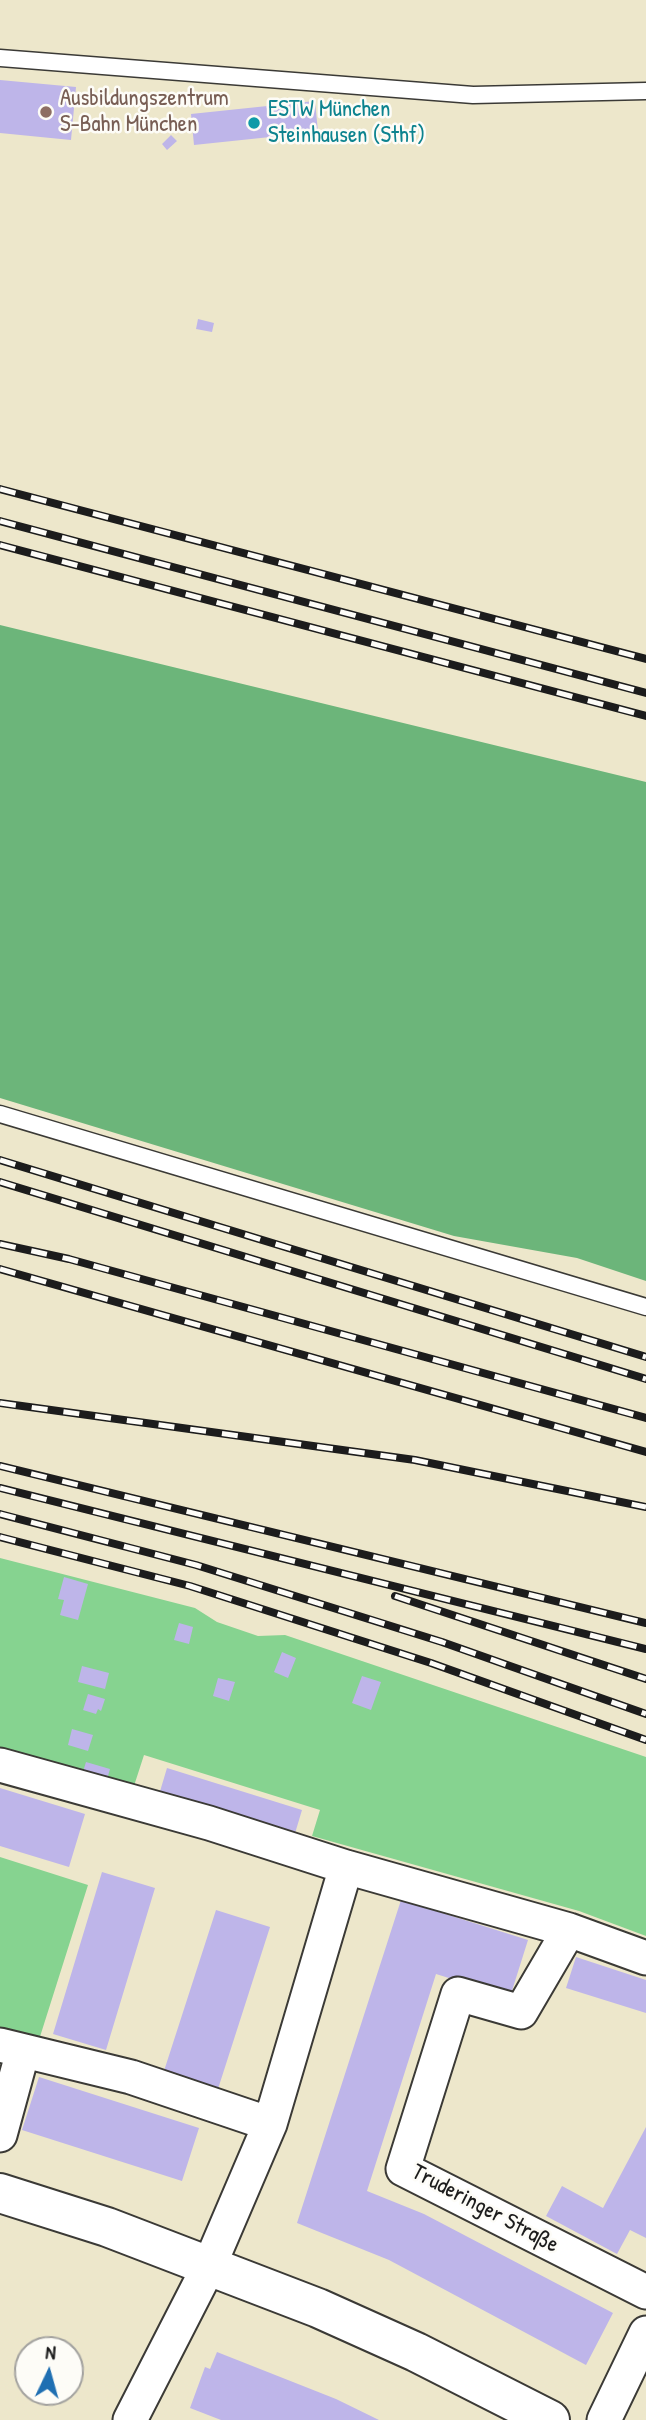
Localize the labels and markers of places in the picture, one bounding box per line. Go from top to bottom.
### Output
place label: Ausbildungszentrum S-Bahn München [60,85,229,139]
place label: ESTW München Steinhausen (Sthf) [268,96,425,150]
marker: Ausbildungszentrum S-Bahn München [38,104,54,120]
marker: ESTW München Steinhausen (Sthf) [246,115,262,131]

